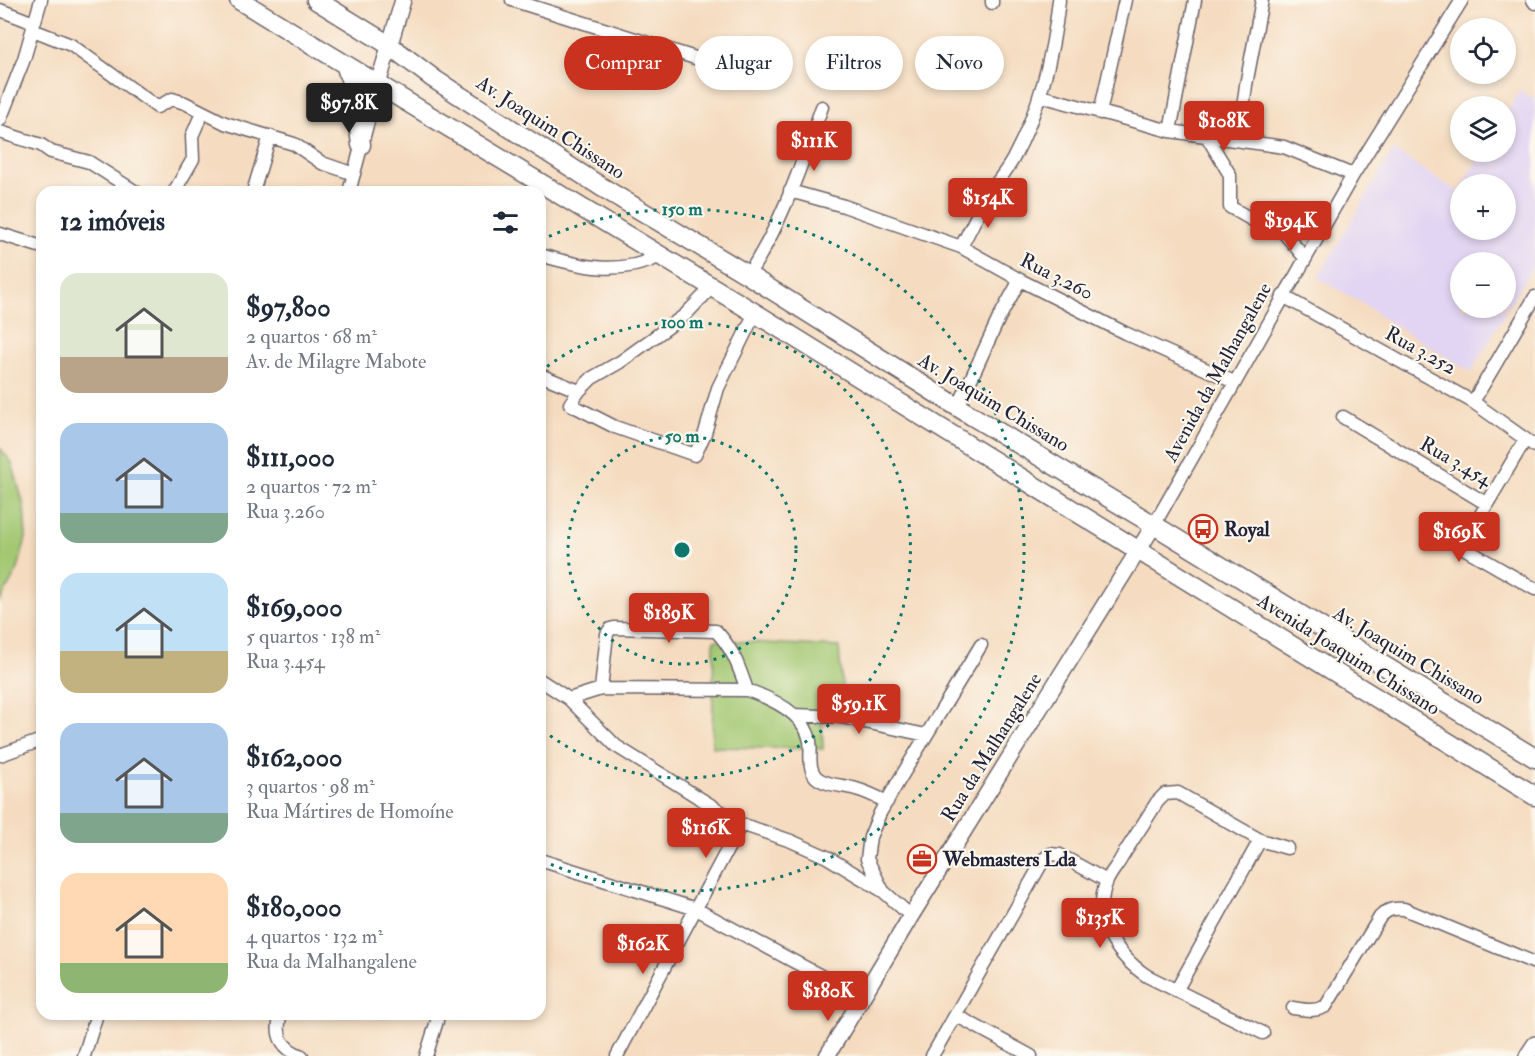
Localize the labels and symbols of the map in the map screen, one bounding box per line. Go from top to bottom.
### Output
street label: Av. Joaquim Chissano [471,70,630,185]
pin: $97.8K [300,83,398,134]
pin: $108K [1182,101,1266,152]
pin: $111K [772,121,856,172]
pin: $154K [946,178,1030,229]
text: 150 m [661,198,704,221]
pin: $194K [1249,201,1333,252]
street label: Rua 3.260 [1016,247,1098,306]
street label: Avenida da Malhangalene [1157,278,1277,467]
text: 100 m [661,311,704,334]
street label: Rua 3.252 [1381,321,1461,380]
street label: Av. Joaquim Chissano [913,347,1074,457]
text: 50 m [665,425,700,448]
street label: Rua 3.454 [1415,431,1497,493]
pin: $169K [1417,512,1501,563]
bus stop icon: Royal [1187,513,1219,545]
place label: Royal [1224,517,1271,543]
centre of rings [672,540,692,560]
street label: Avenida Joaquim Chissano [1252,588,1445,721]
pin: $189K [627,593,711,644]
street label: Av. Joaquim Chissano [1328,600,1489,710]
street label: Rua da Malhangalene [936,668,1047,826]
pin: $59.1K [810,684,908,735]
pin: $116K [664,808,748,859]
office icon: Webmasters Lda [906,843,938,875]
place label: Webmasters Lda [942,847,1077,872]
pin: $135K [1058,898,1142,949]
pin: $162K [601,924,685,975]
pin: $180K [786,971,870,1022]

